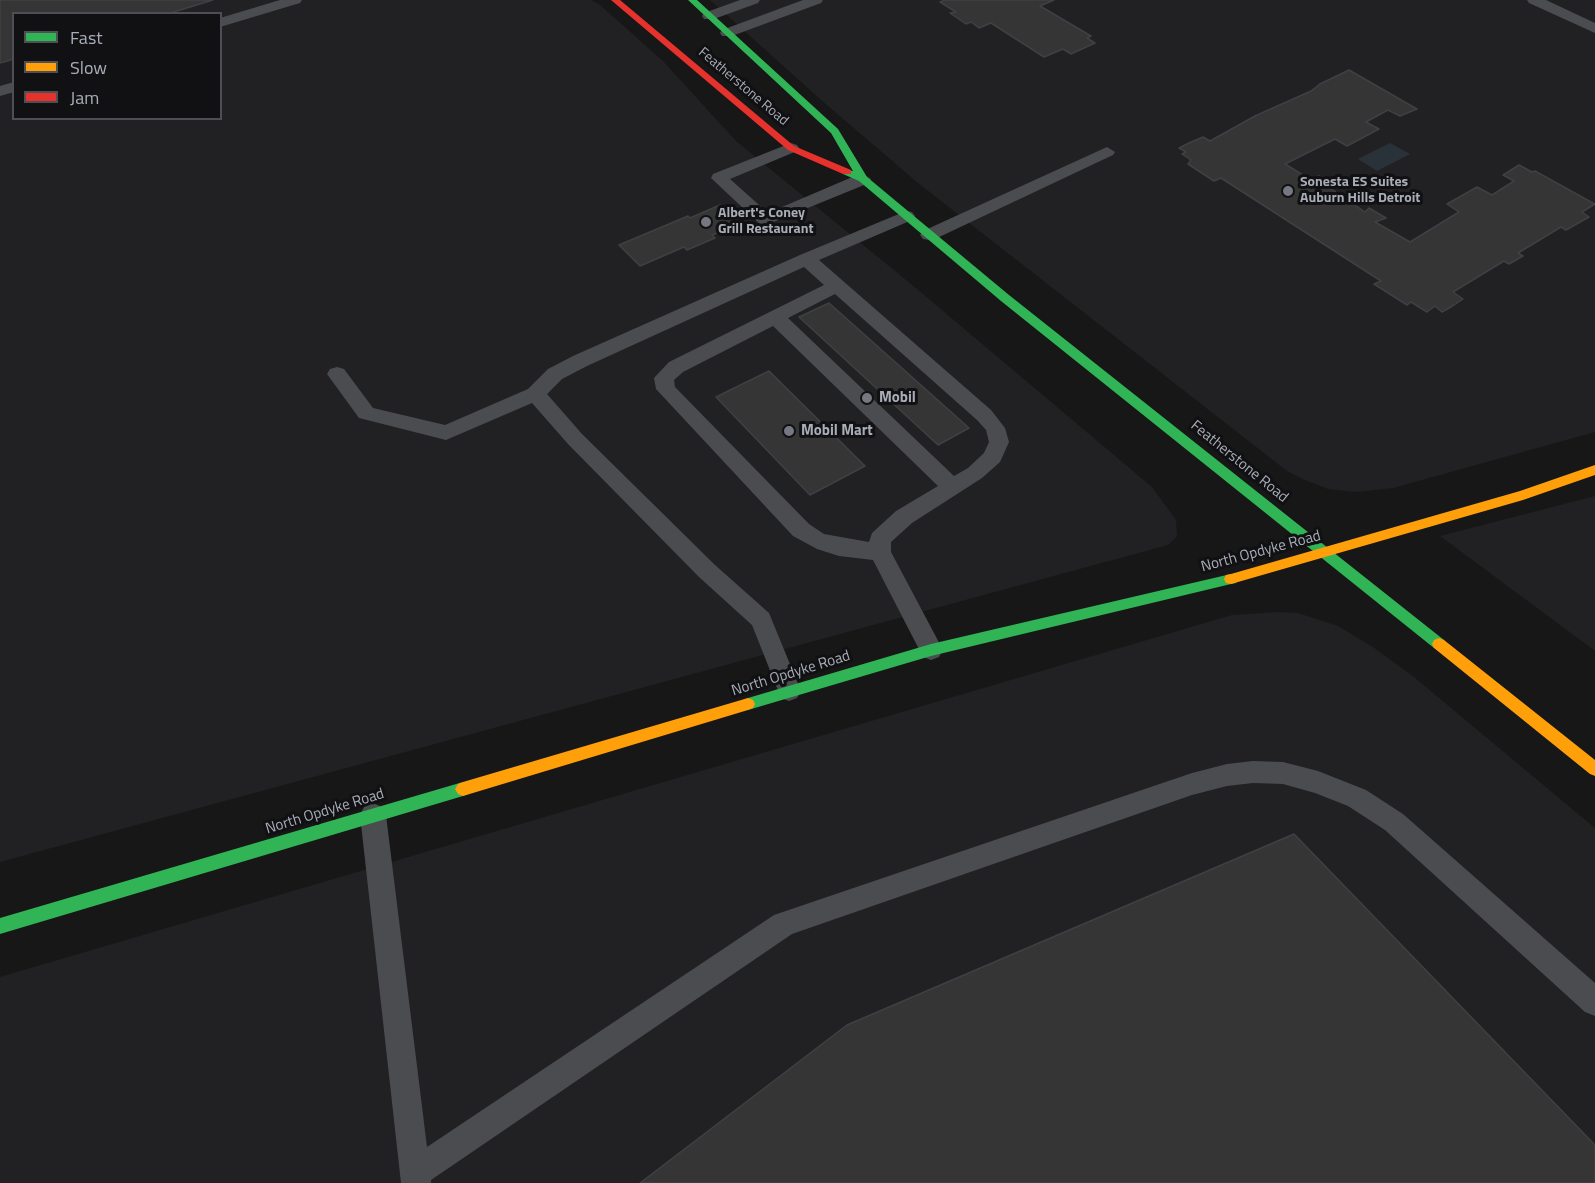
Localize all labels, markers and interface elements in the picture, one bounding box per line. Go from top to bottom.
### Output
legend [12,12,222,120]
text: Fast [70,24,103,51]
street label: Featherstone Road [695,44,791,130]
text: Slow [70,54,107,81]
text: Jam [70,84,99,111]
place label: Sonesta ES Suites Auburn Hills Detroit [1300,175,1420,208]
marker: Sonesta ES Suites Auburn Hills Detroit [1281,184,1295,198]
place label: Albert's Coney Grill Restaurant [718,206,814,238]
marker: Albert's Coney Grill Restaurant [699,215,713,229]
place label: Mobil [879,389,916,407]
marker: Mobil [860,391,874,405]
street label: Featherstone Road [1187,417,1291,507]
place label: Mobil Mart [801,422,873,440]
marker: Mobil Mart [782,424,796,438]
street label: North Opdyke Road [1199,527,1323,577]
street label: North Opdyke Road [729,647,853,701]
street label: North Opdyke Road [263,785,387,839]

